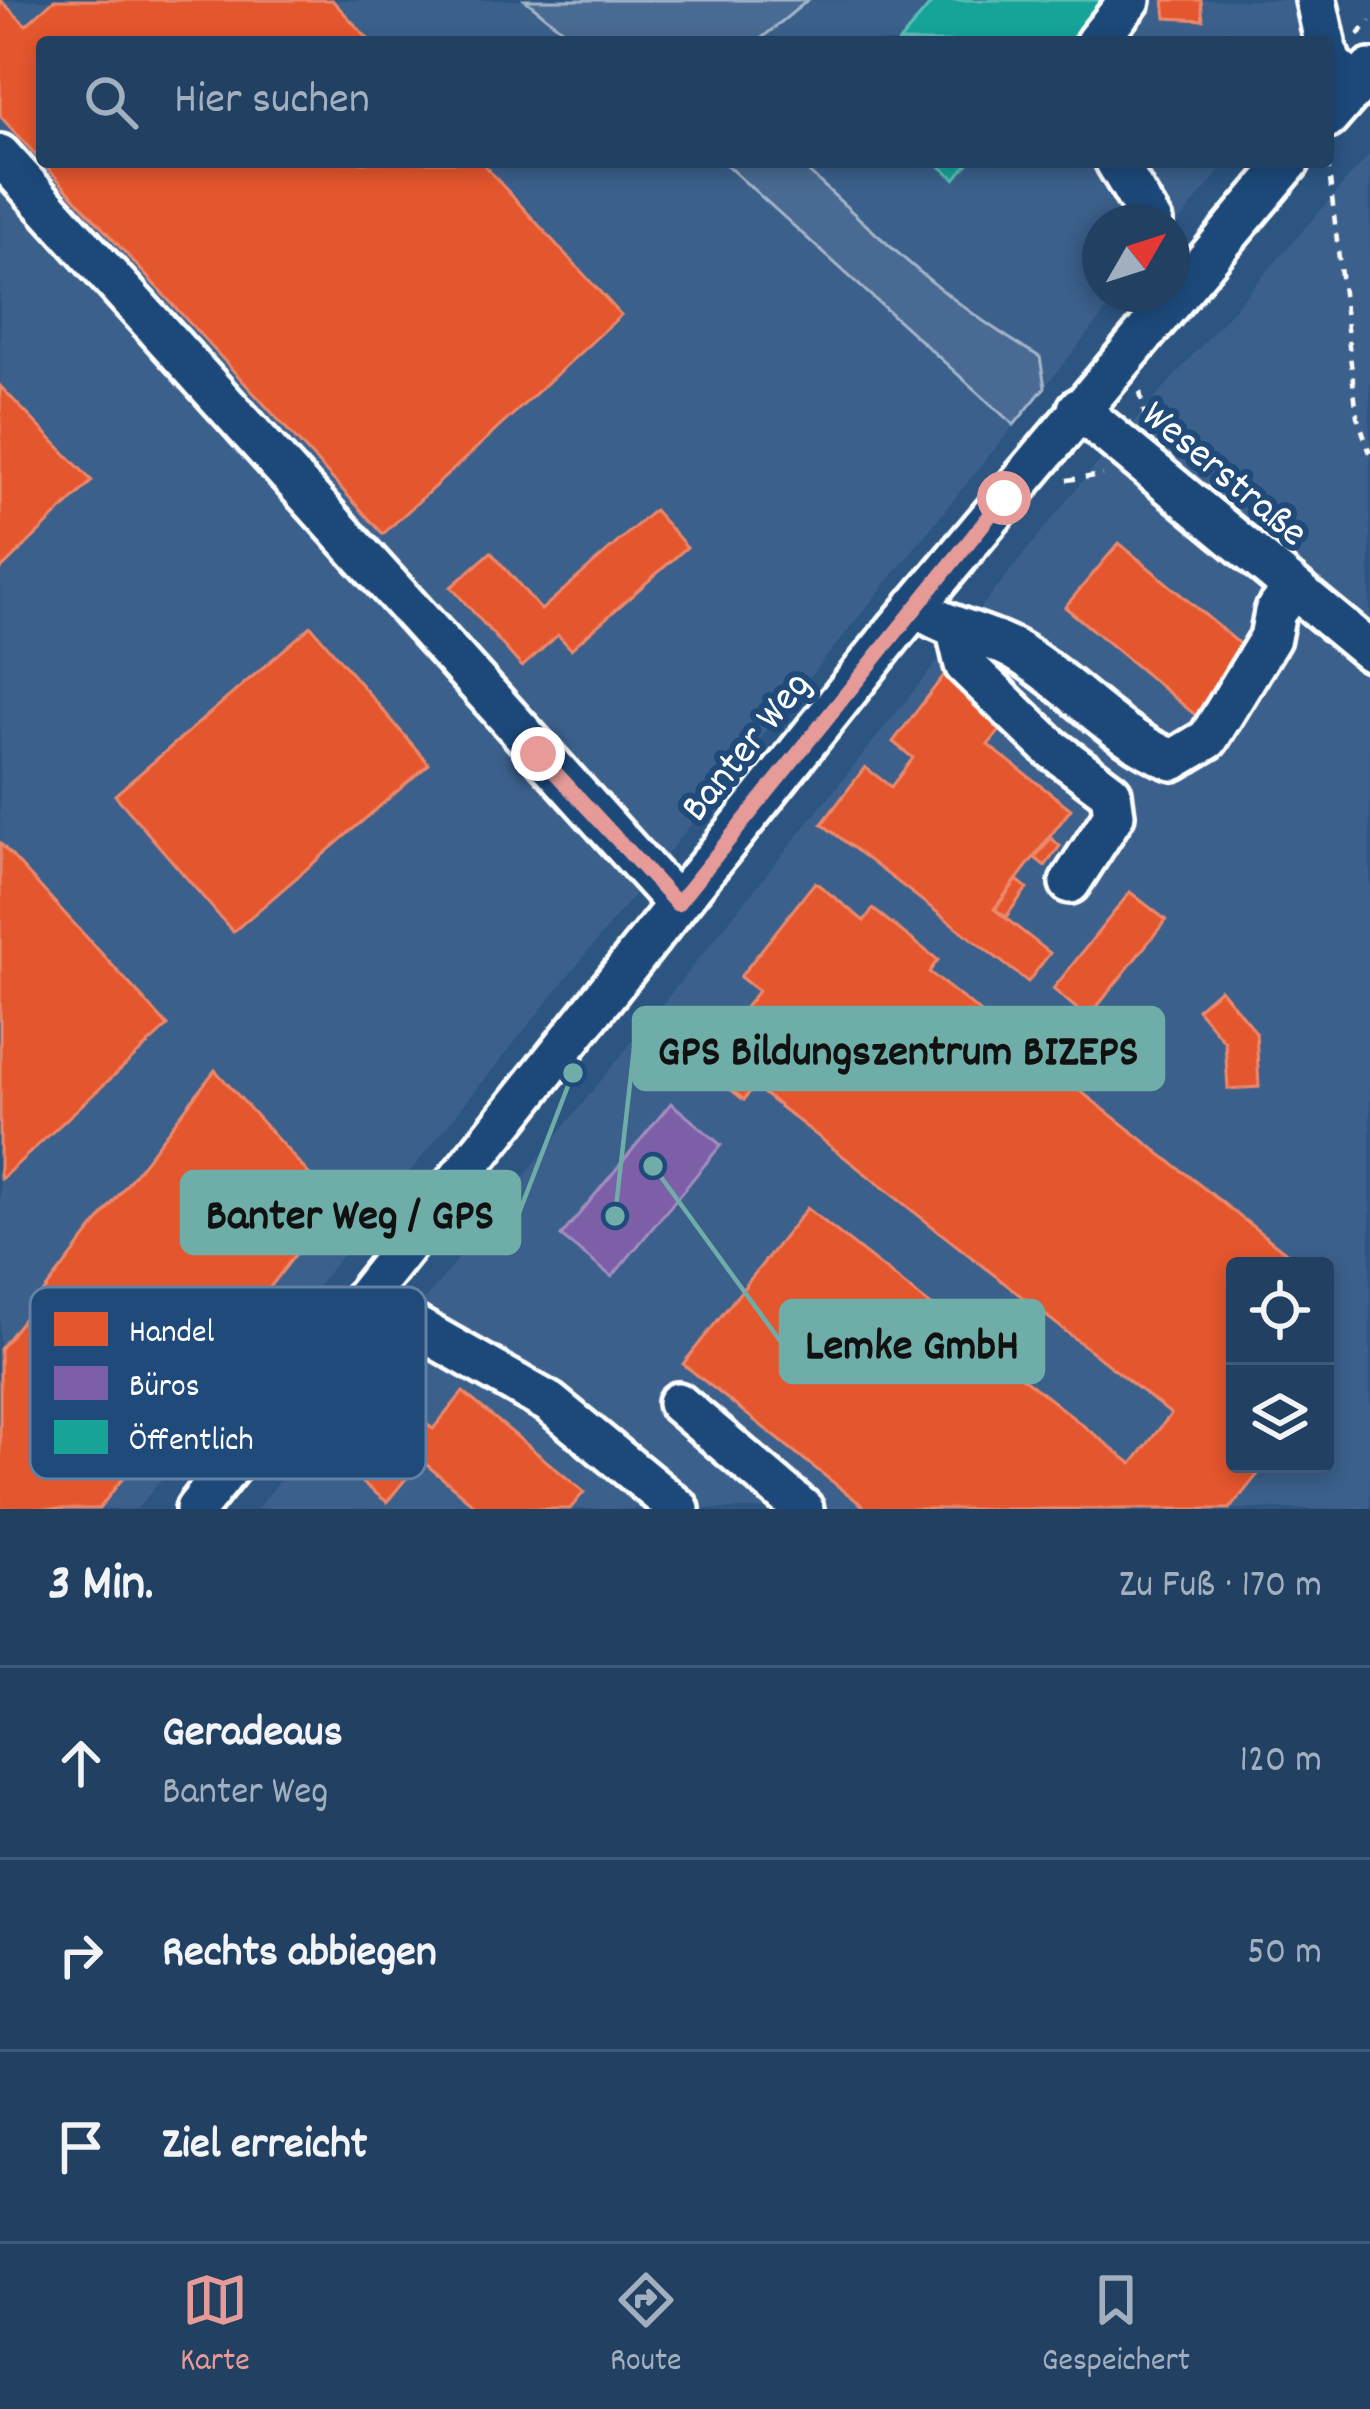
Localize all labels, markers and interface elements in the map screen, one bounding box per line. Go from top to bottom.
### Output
search box [36,36,1334,168]
icon: search [78,69,144,135]
text: Hier suchen [174,70,370,134]
north arrow [1082,204,1190,312]
street label: Weserstraße [1126,389,1319,564]
route start [977,471,1031,525]
street label: Banter Weg [669,660,828,837]
route end [511,727,565,781]
callout: GPS Bildungszentrum BIZEPS [634,1008,1163,1089]
text: GPS Bildungszentrum BIZEPS [658,1023,1138,1087]
callout: Banter Weg / GPS [182,1172,519,1253]
text: Banter Weg / GPS [206,1187,494,1251]
map controls [1226,1257,1334,1473]
button: locate [1226,1257,1334,1365]
legend [30,1287,426,1479]
callout: Lemke GmbH [781,1301,1043,1382]
text: Handel [129,1311,215,1358]
text: Lemke GmbH [805,1317,1019,1381]
text: Büros [129,1365,200,1412]
button: layers [1226,1365,1334,1473]
text: Öffentlich [129,1419,254,1466]
text: 3 Min. [48,1551,154,1623]
text: Zu Fuß · 170 m [1119,1560,1322,1615]
text: Geradeaus [162,1703,343,1767]
icon: ahead [48,1730,114,1796]
text: 120 m [1239,1735,1322,1790]
text: Banter Weg [162,1767,328,1822]
icon: right [48,1922,114,1988]
text: Rechts abbiegen [162,1923,437,1987]
text: 50 m [1247,1927,1322,1982]
icon: arrive [48,2114,114,2180]
text: Ziel erreicht [162,2115,367,2179]
tab: Karte [180,2267,250,2386]
tab: Route [610,2267,682,2386]
tab: Gespeichert [1042,2267,1190,2386]

